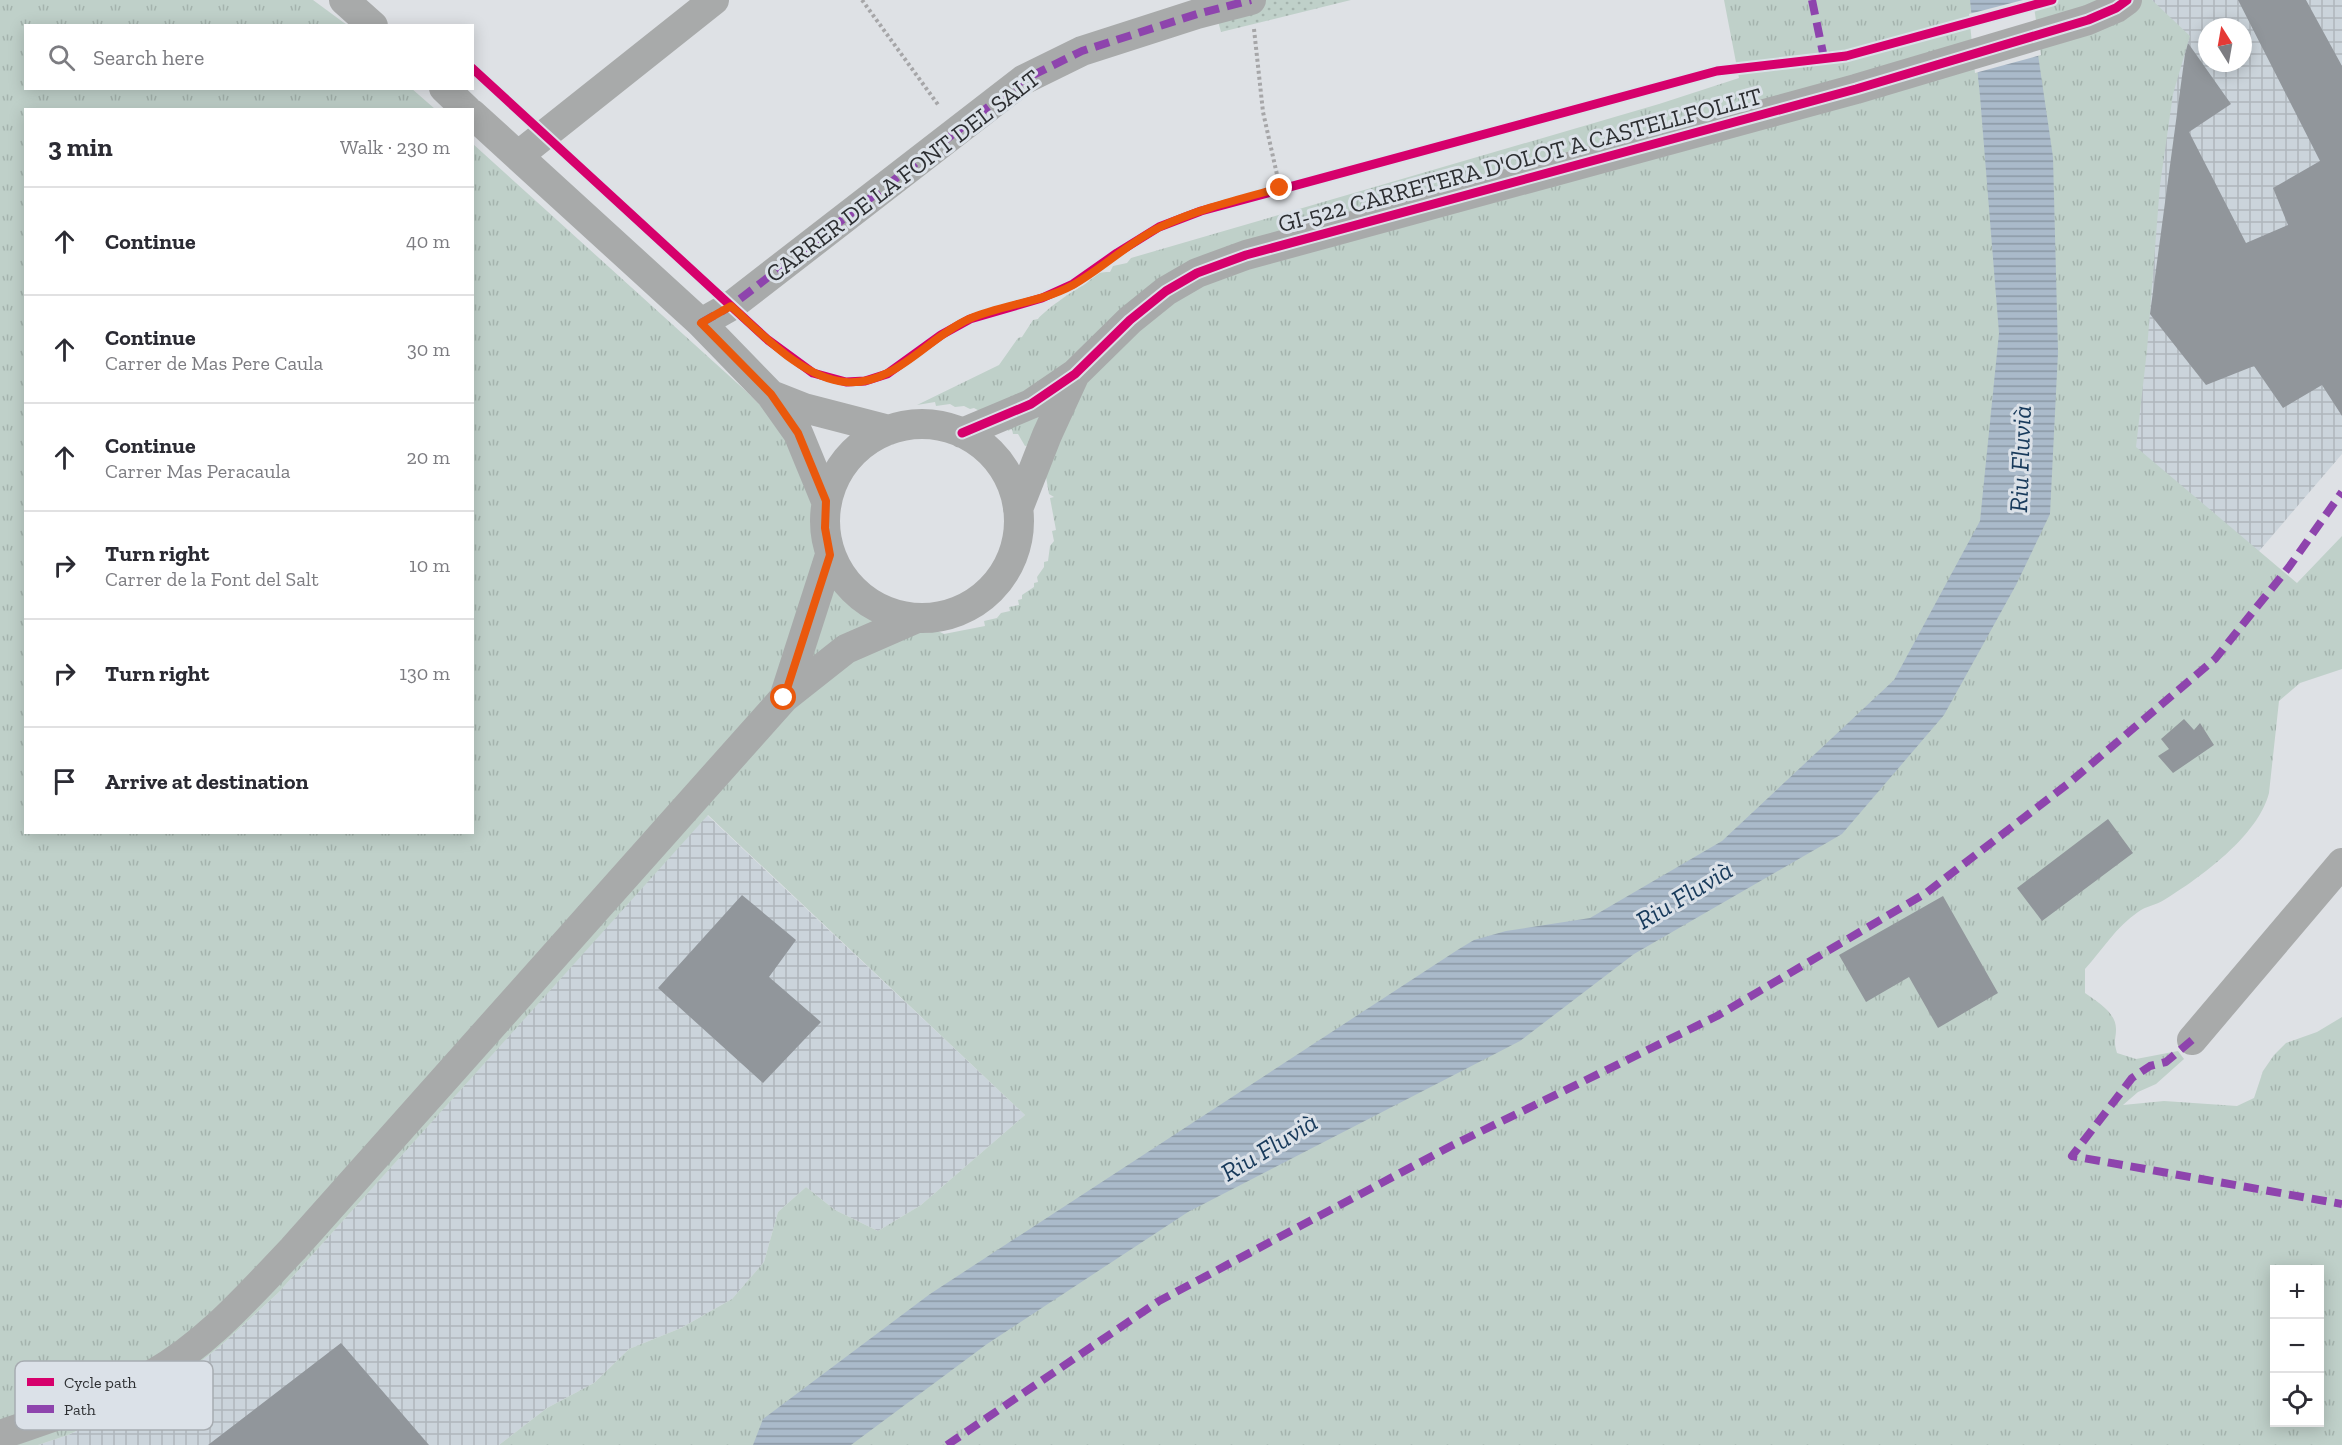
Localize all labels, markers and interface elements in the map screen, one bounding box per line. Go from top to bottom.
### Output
north arrow [2198,18,2252,72]
search box [24,24,474,90]
icon: search [45,41,78,74]
text: Search here [93,44,204,71]
street label: CARRER DE LA FONT DEL SALT [760,63,1046,288]
street label: GI-522 CARRETERA D'OLOT A CASTELLFOLLIT [1275,81,1765,238]
text: 3 min [48,131,113,163]
text: Walk · 230 m [340,135,450,159]
route end [1266,174,1292,200]
icon: ahead [48,225,81,258]
text: Continue [105,228,196,255]
text: 40 m [406,229,450,253]
text: Continue [105,324,196,351]
icon: ahead [48,333,81,366]
text: 30 m [407,337,450,361]
text: Carrer de Mas Pere Caula [105,351,323,375]
water label: Riu Fluvià [2002,405,2038,513]
text: Continue [105,432,196,459]
icon: ahead [48,441,81,474]
text: 20 m [406,445,450,469]
text: Carrer Mas Peracaula [105,459,290,483]
text: Turn right [105,540,209,567]
icon: right [48,549,81,582]
text: 10 m [409,553,450,577]
text: Carrer de la Font del Salt [105,567,319,591]
icon: right [48,657,81,690]
text: Turn right [105,660,209,687]
text: 130 m [399,661,450,685]
route start [770,684,796,710]
icon: arrive [48,765,81,798]
text: Arrive at destination [105,768,308,795]
water label: Riu Fluvià [1630,854,1738,936]
water label: Riu Fluvià [1215,1106,1323,1188]
map controls [2270,1265,2324,1427]
button: + [2270,1265,2324,1319]
button: − [2270,1319,2324,1373]
legend [15,1361,213,1430]
text: Cycle path [64,1373,137,1392]
button: locate [2270,1373,2324,1427]
text: Path [64,1400,96,1419]

